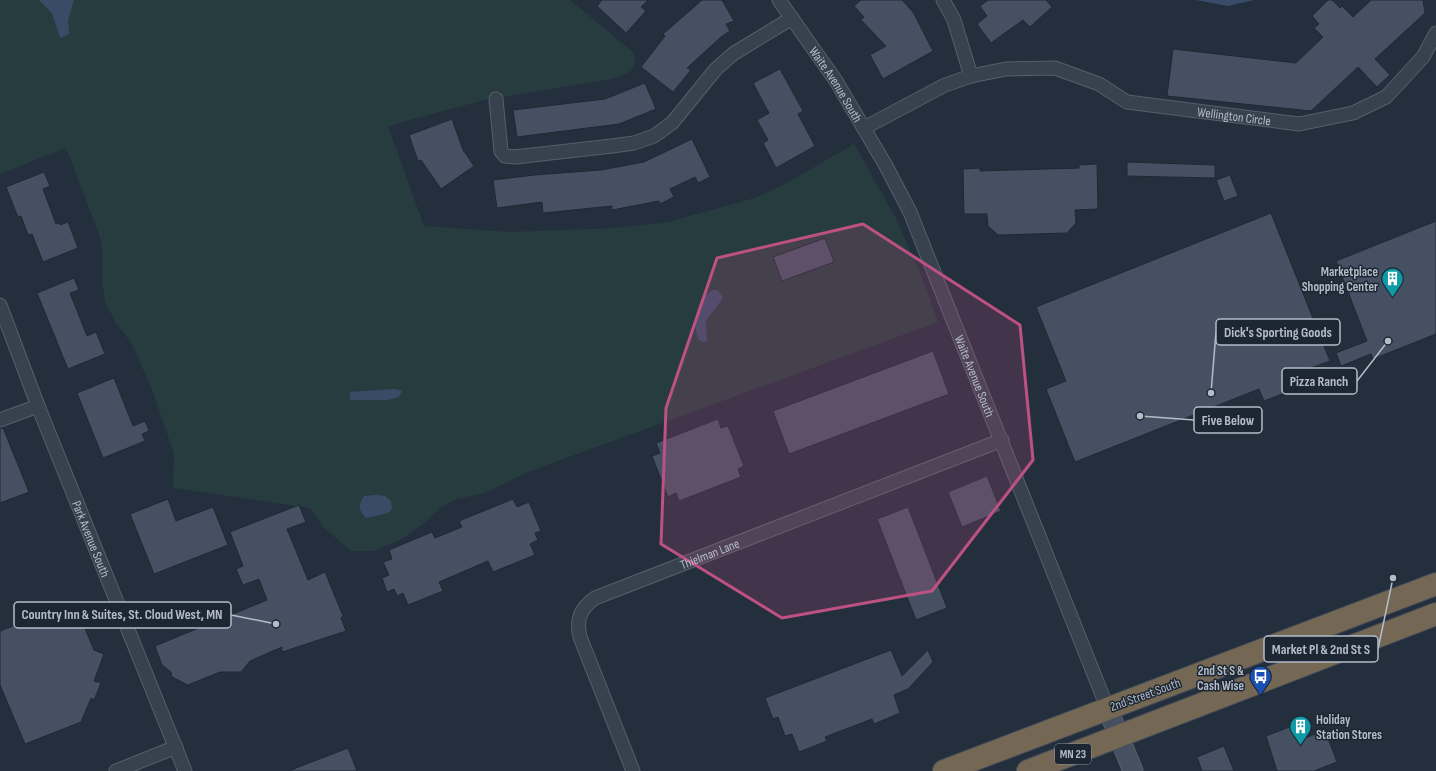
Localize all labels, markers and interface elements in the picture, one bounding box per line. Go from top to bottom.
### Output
street label: Waite Avenue South [805,44,865,125]
street label: Wellington Circle [1196,104,1272,129]
place label: Marketplace Shopping Center [1302,264,1378,295]
building icon: Marketplace Shopping Center [1380,265,1406,298]
callout: Dick's Sporting Goods [1216,319,1340,345]
text: Dick's Sporting Goods [1224,324,1332,341]
street label: Waite Avenue South [951,333,998,420]
callout: Pizza Ranch [1282,368,1357,394]
text: Pizza Ranch [1290,373,1348,390]
callout: Five Below [1194,407,1262,433]
text: Five Below [1202,412,1255,429]
street label: Park Avenue South [68,499,113,580]
street label: Thielman Lane [678,536,742,573]
callout: Country Inn & Suites, St. Cloud West, MN [14,602,231,628]
text: Country Inn & Suites, St. Cloud West, MN [21,606,223,623]
callout: Market Pl & 2nd St S [1264,636,1378,662]
text: Market Pl & 2nd St S [1272,641,1370,658]
place label: 2nd St S & Cash Wise [1197,663,1244,694]
bus stop icon: 2nd St S & Cash Wise [1247,664,1273,697]
street label: 2nd Street South [1108,675,1183,715]
place label: Holiday Station Stores [1316,712,1382,743]
building icon: Holiday Station Stores [1288,713,1314,746]
road number: MN 23 [1055,744,1091,764]

